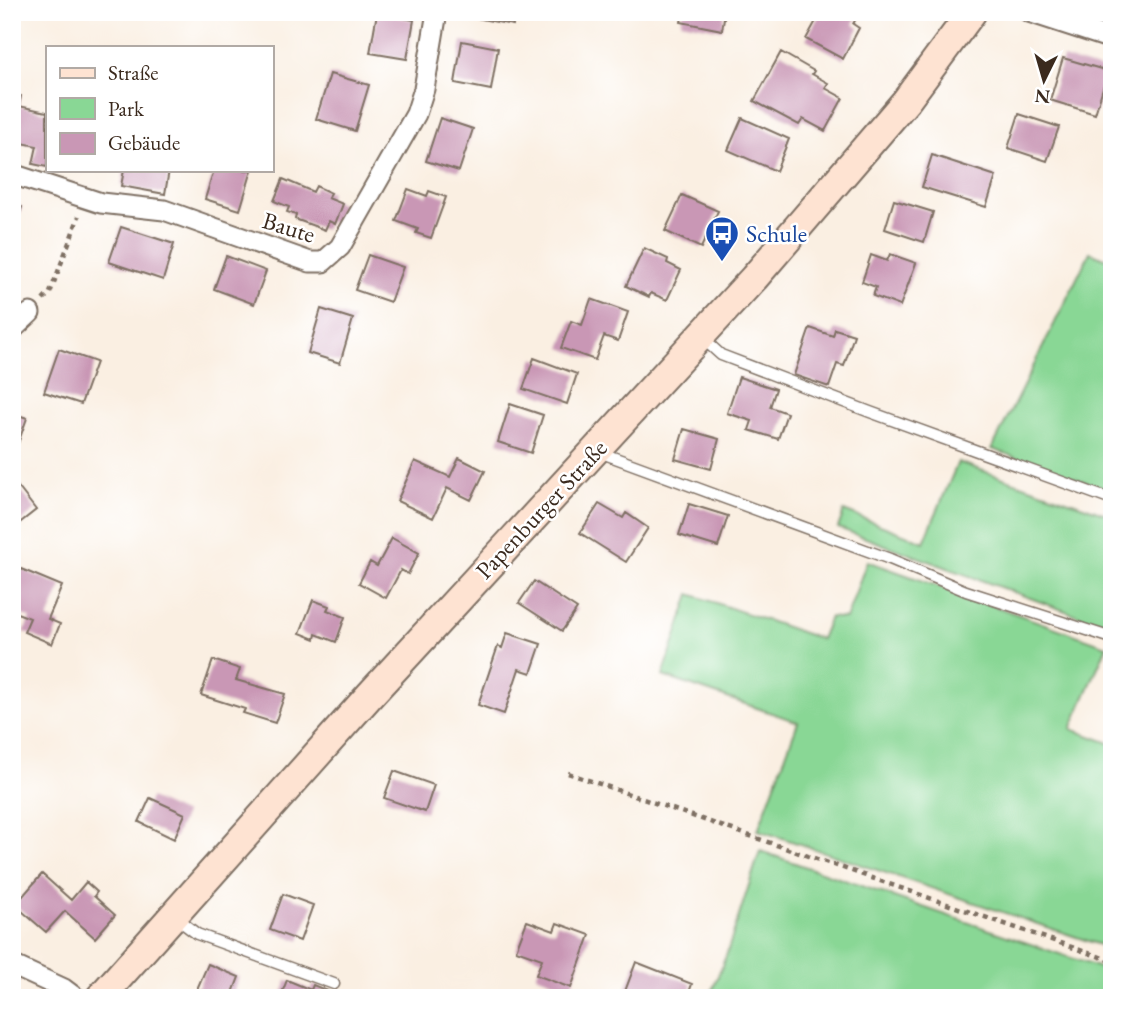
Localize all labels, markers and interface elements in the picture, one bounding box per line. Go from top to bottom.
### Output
legend [46,46,273,172]
north arrow [1009,46,1078,116]
text: Straße [108,59,159,86]
text: N [1033,83,1051,110]
text: Park [108,95,145,122]
text: Gebäude [108,129,180,156]
street label: Baute [259,204,319,250]
bus stop icon: Schule [703,214,741,263]
place label: Schule [746,218,807,249]
street label: Papenburger Straße [468,433,614,585]

